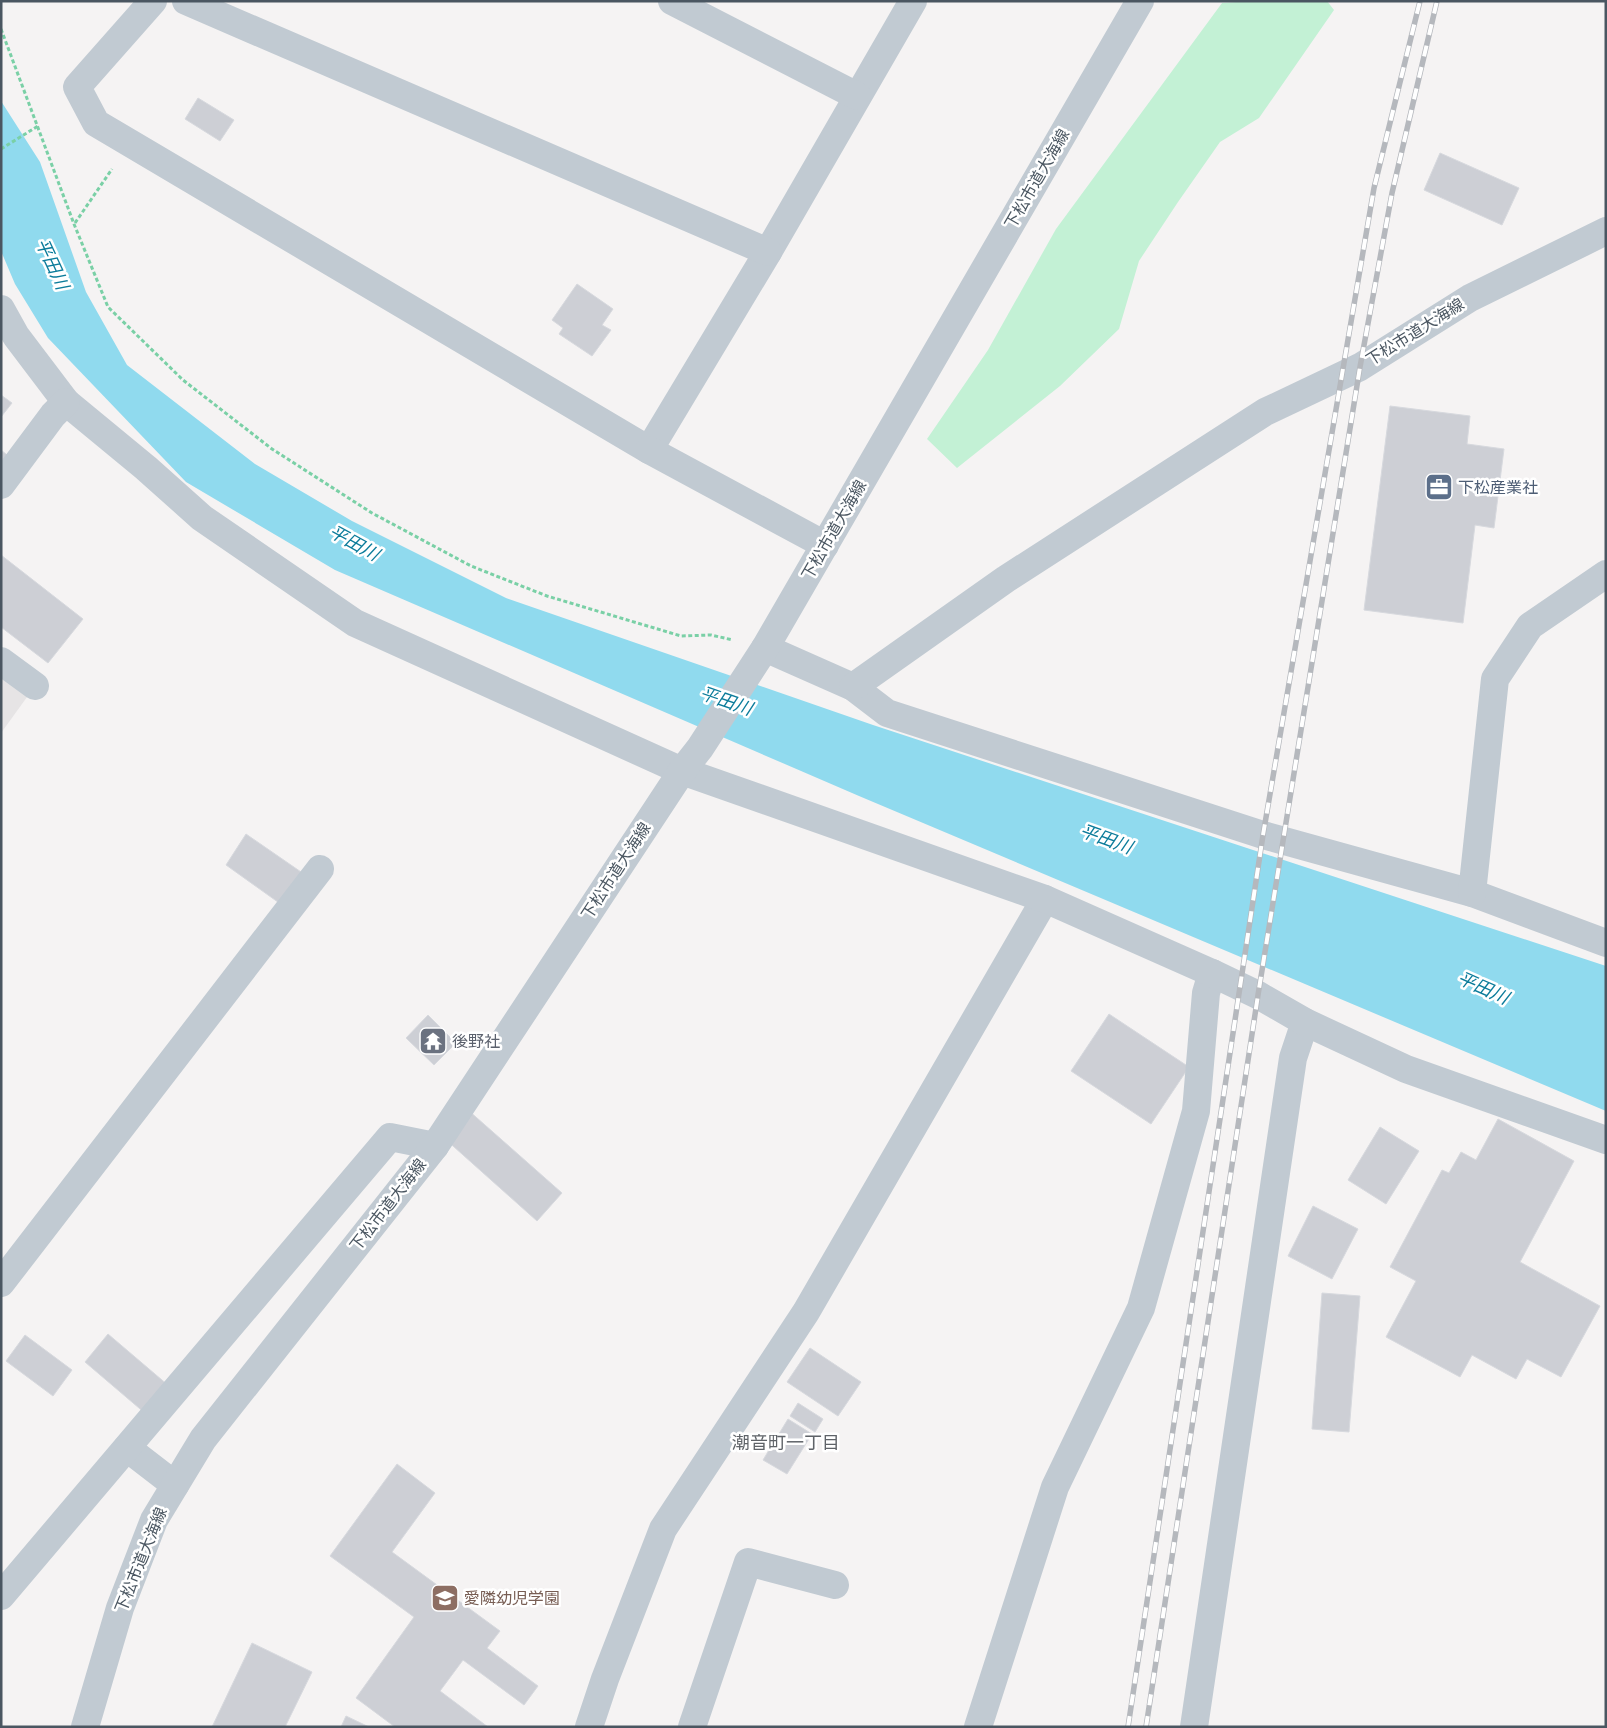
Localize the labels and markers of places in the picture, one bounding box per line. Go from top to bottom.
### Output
office icon: 下松産業社 [1424,472,1454,502]
place label: 下松産業社 [1458,478,1538,497]
temple icon: 後野社 [418,1026,448,1056]
place label: 後野社 [452,1032,500,1051]
school or university icon: 愛隣幼児学園 [430,1583,460,1613]
place label: 愛隣幼児学園 [464,1589,560,1608]

